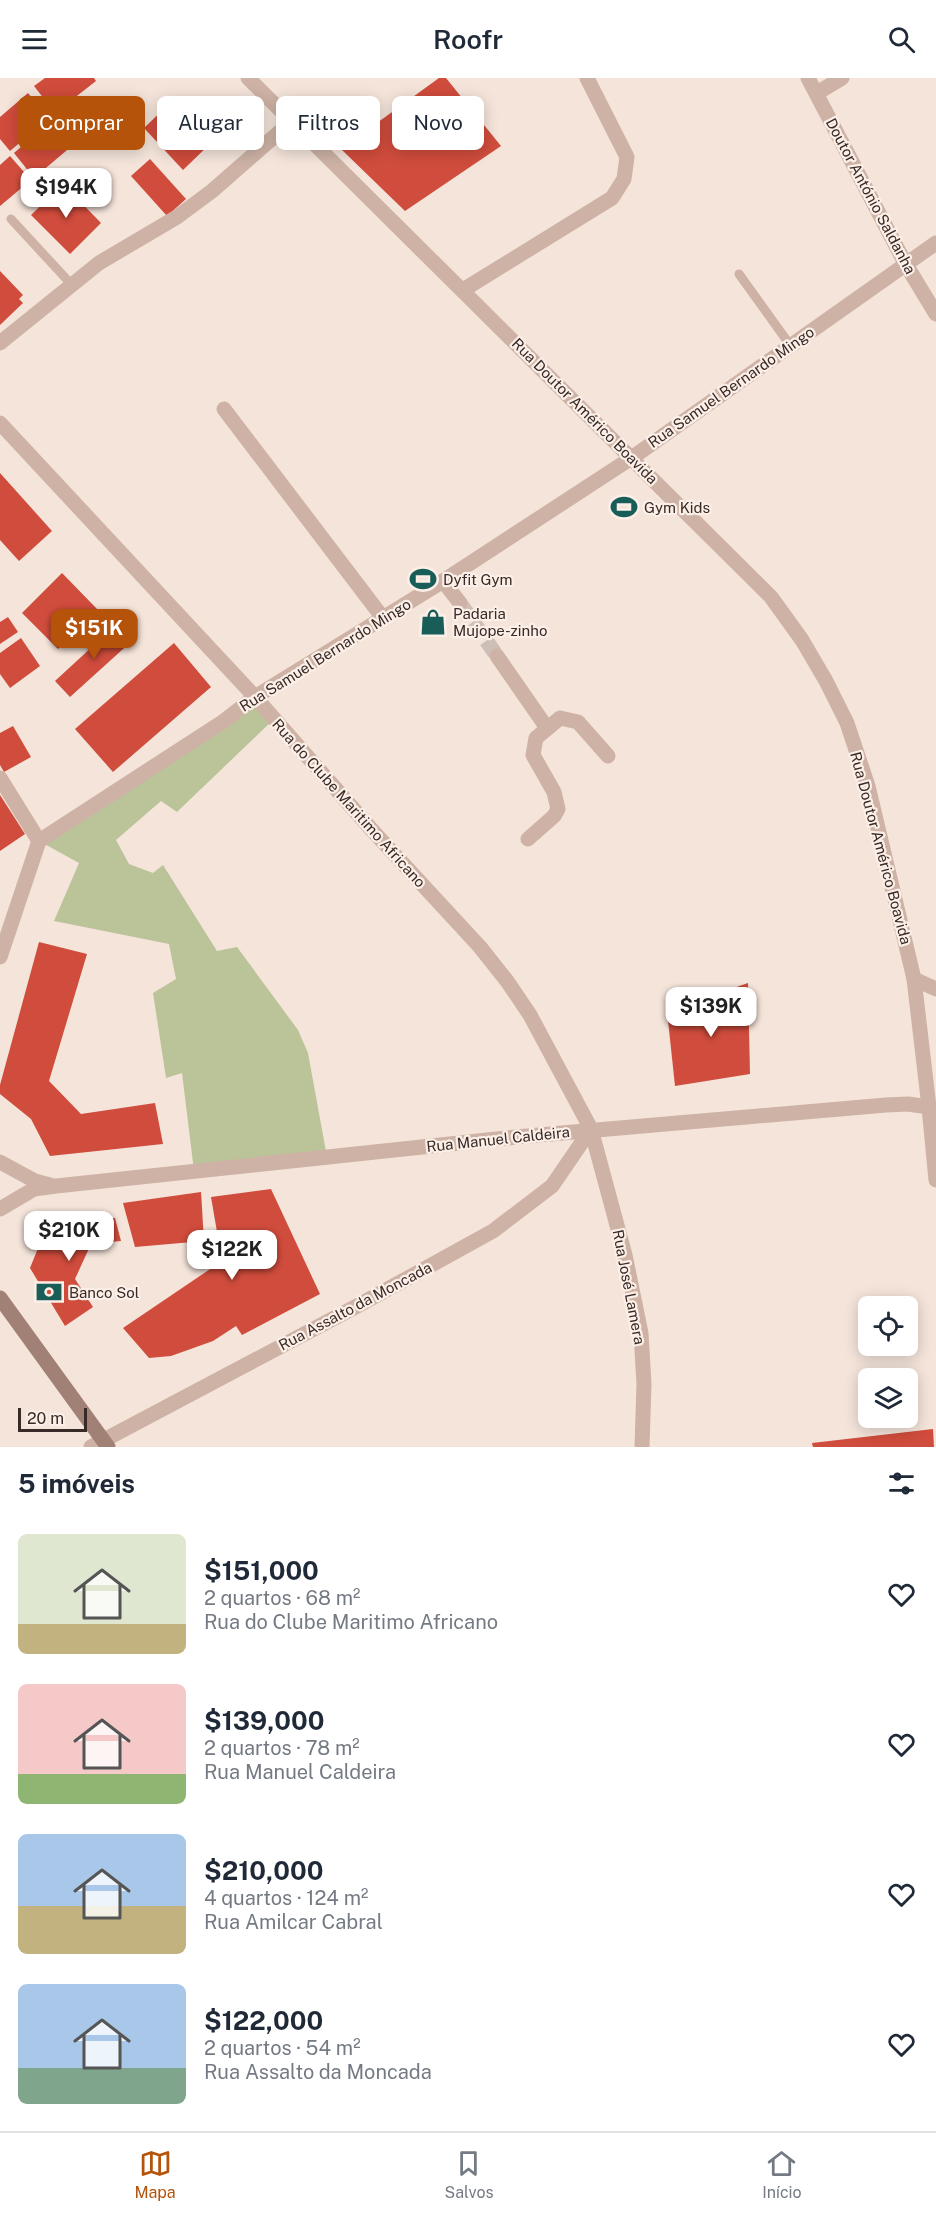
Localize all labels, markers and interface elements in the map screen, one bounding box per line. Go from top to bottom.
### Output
icon: menu [18,23,51,56]
text: Roofr [433,23,503,55]
icon: search [885,23,918,56]
chip: Comprar [18,96,145,150]
chip: Alugar [157,96,264,150]
chip: Filtros [276,96,380,150]
chip: Novo [392,96,484,150]
street label: Doutor António Saldanha [823,115,919,277]
pin: $194K [24,168,108,219]
text: $194K [35,175,97,199]
street label: Rua Samuel Bernardo Mingo [645,323,817,451]
street label: Rua Doutor Américo Boavida [509,335,661,487]
sports icon: Gym Kids [609,492,639,522]
place label: Gym Kids [644,499,710,516]
sports icon: Dyfit Gym [408,564,438,594]
place label: Dyfit Gym [443,571,513,588]
street label: Rua Samuel Bernardo Mingo [236,595,414,715]
place label: Padaria Mujope-zinho [453,605,547,639]
shop icon: Padaria Mujope-zinho [418,607,448,637]
pin: $151K [52,609,136,660]
text: $151K [65,616,123,640]
street label: Rua do Clube Maritimo Africano [269,715,429,891]
street label: Rua Doutor Américo Boavida [847,750,915,946]
pin: $139K [669,987,753,1038]
text: $139K [680,994,742,1018]
street label: Rua Manuel Caldeira [425,1123,571,1155]
pin: $210K [27,1211,111,1262]
text: $210K [38,1218,100,1242]
street label: Rua José Lamera [610,1228,648,1346]
pin: $122K [190,1230,274,1281]
text: $122K [201,1237,263,1261]
street label: Rua Assalto da Moncada [276,1258,434,1354]
bank icon: Banco Sol [34,1277,64,1307]
place label: Banco Sol [69,1284,139,1301]
map controls [858,1296,918,1428]
button: locate [858,1296,918,1356]
button: layers [858,1368,918,1428]
scale bar [18,1405,87,1432]
text: 20 m [27,1409,64,1428]
icon: filters [885,1467,918,1500]
text: 5 imóveis [18,1468,135,1499]
text: $151,000 [204,1555,319,1586]
icon: home [66,1558,138,1630]
icon: heart [885,1578,918,1611]
text: 2 quartos · 68 m² [204,1586,360,1610]
text: Rua do Clube Maritimo Africano [204,1610,498,1634]
text: $139,000 [204,1705,324,1736]
icon: home [66,1708,138,1780]
icon: heart [885,1728,918,1761]
text: 2 quartos · 78 m² [204,1736,360,1760]
text: Rua Manuel Caldeira [204,1760,396,1784]
text: $210,000 [204,1855,323,1886]
icon: home [66,1858,138,1930]
icon: heart [885,1878,918,1911]
text: 4 quartos · 124 m² [204,1886,368,1910]
text: Rua Amilcar Cabral [204,1910,383,1934]
text: $122,000 [204,2005,323,2036]
icon: home [66,2008,138,2080]
icon: heart [885,2028,918,2061]
text: 2 quartos · 54 m² [204,2036,361,2060]
text: Rua Assalto da Moncada [204,2060,432,2084]
tab: Mapa [134,2147,176,2202]
tab: Salvos [444,2147,494,2202]
tab: Início [762,2147,802,2202]

